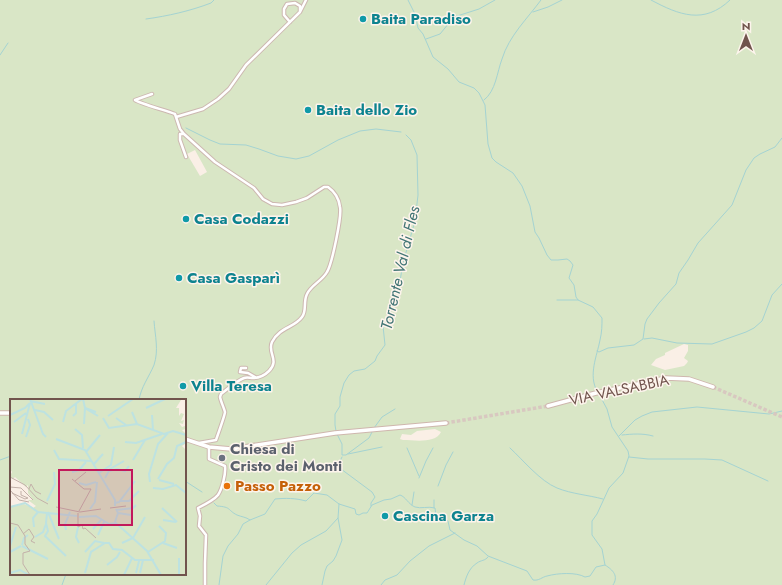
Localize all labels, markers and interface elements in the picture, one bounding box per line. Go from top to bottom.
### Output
place label: Baita Paradiso [371,8,471,30]
marker: Baita Paradiso [358,14,368,24]
north arrow [726,16,766,56]
text: N [742,18,750,34]
place label: Baita dello Zio [316,99,417,121]
marker: Baita dello Zio [303,105,313,115]
water label: Torrente Val di Fles [375,203,426,332]
place label: Casa Codazzi [194,208,289,230]
marker: Casa Codazzi [181,214,191,224]
place label: Casa Gasparì [187,267,280,289]
marker: Casa Gasparì [174,273,184,283]
street label: VIA VALSABBIA [567,369,671,411]
place label: Villa Teresa [190,375,272,397]
marker: Villa Teresa [178,381,188,391]
inset map [10,399,186,575]
place label: Chiesa di Cristo dei Monti [230,438,342,477]
marker: Chiesa di Cristo dei Monti [217,453,227,463]
place label: Passo Pazzo [235,475,321,497]
marker: Passo Pazzo [222,481,232,491]
place label: Cascina Garza [393,505,494,527]
marker: Cascina Garza [380,511,390,521]

